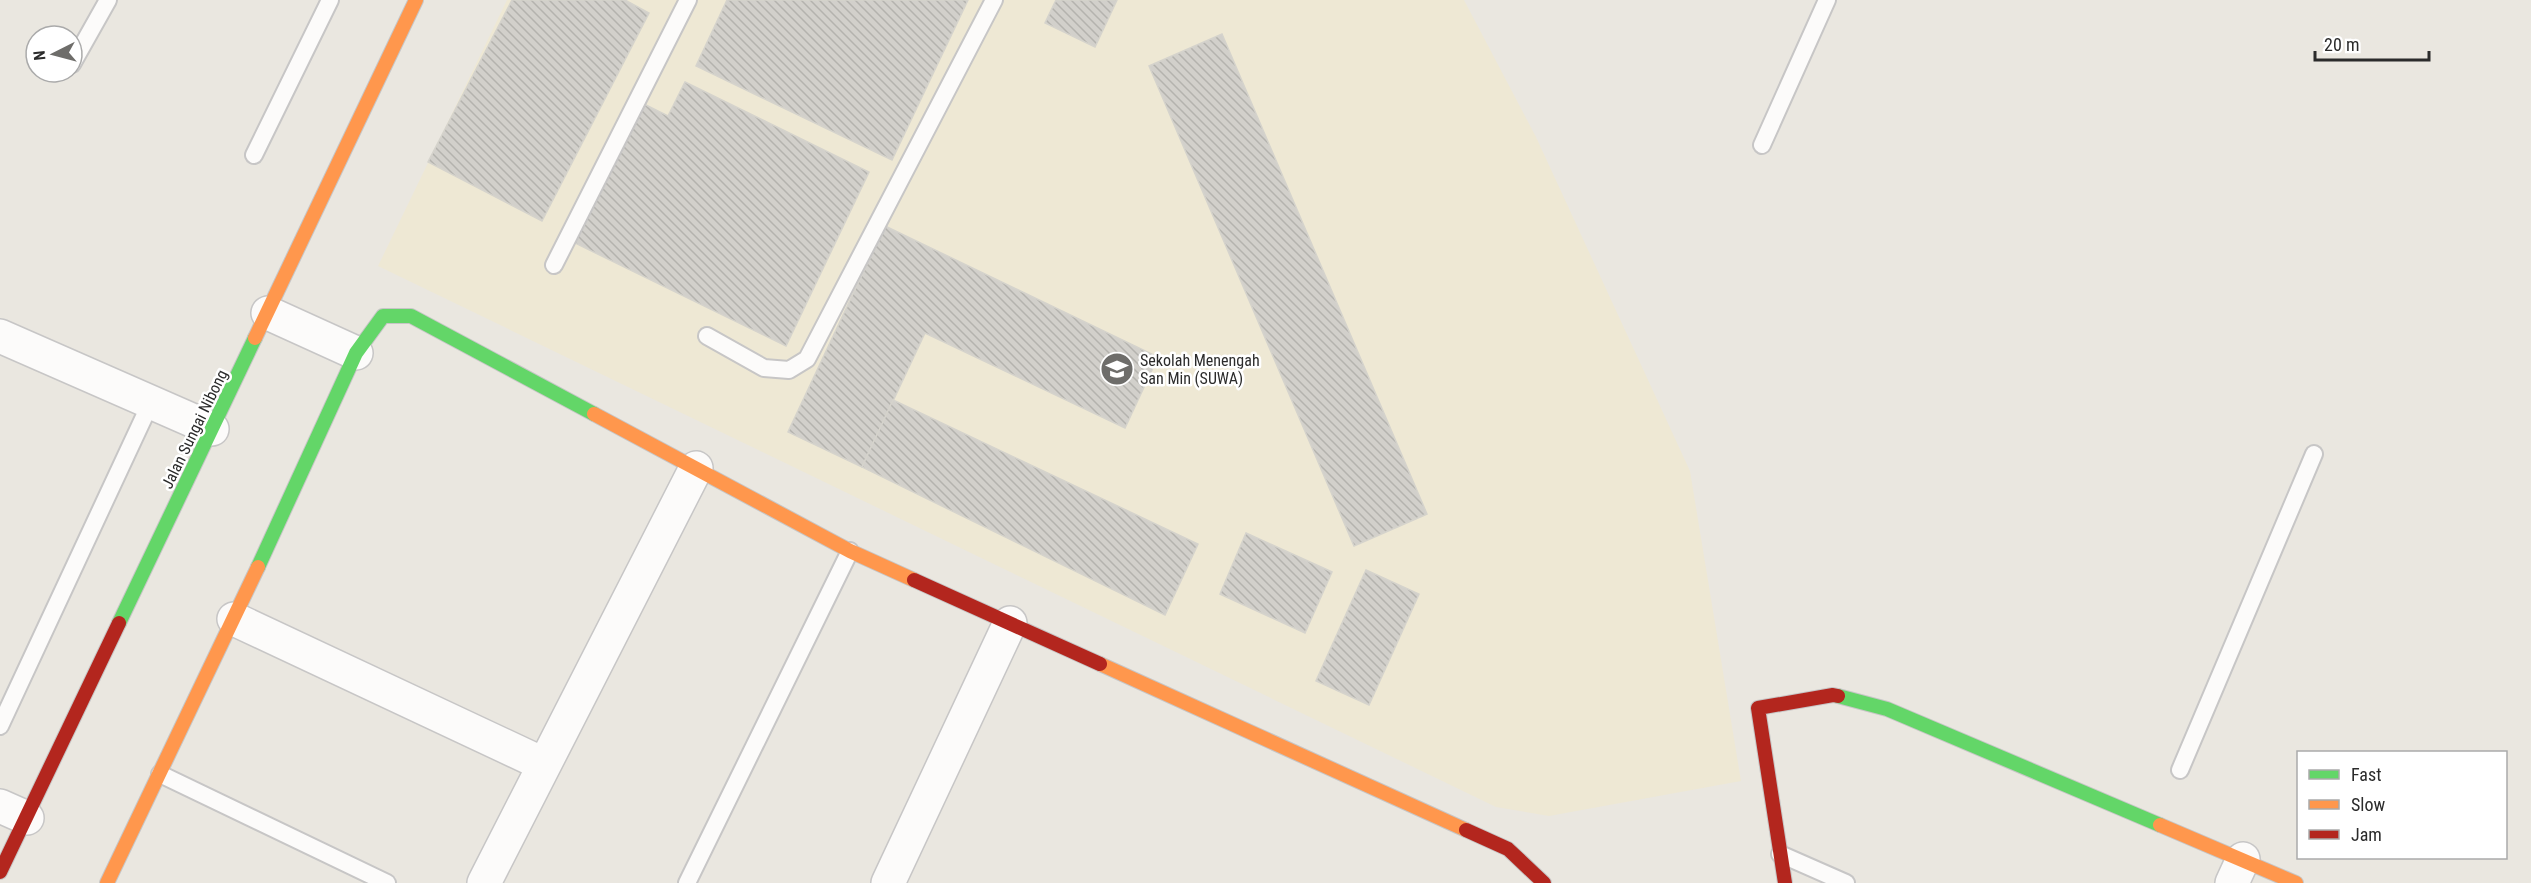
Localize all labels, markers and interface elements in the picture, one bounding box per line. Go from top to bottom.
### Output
north arrow [24,24,84,84]
scale bar [2315,24,2429,62]
text: 20 m [2324,34,2359,55]
text: N [30,50,50,61]
school or university icon: Sekolah Menengah San Min (SUWA) [1099,351,1135,387]
place label: Sekolah Menengah San Min (SUWA) [1140,351,1260,388]
street label: Jalan Sungai Nibong [157,367,231,492]
legend [2297,751,2507,859]
text: Fast [2351,764,2382,785]
text: Slow [2351,794,2386,815]
text: Jam [2351,824,2382,845]

